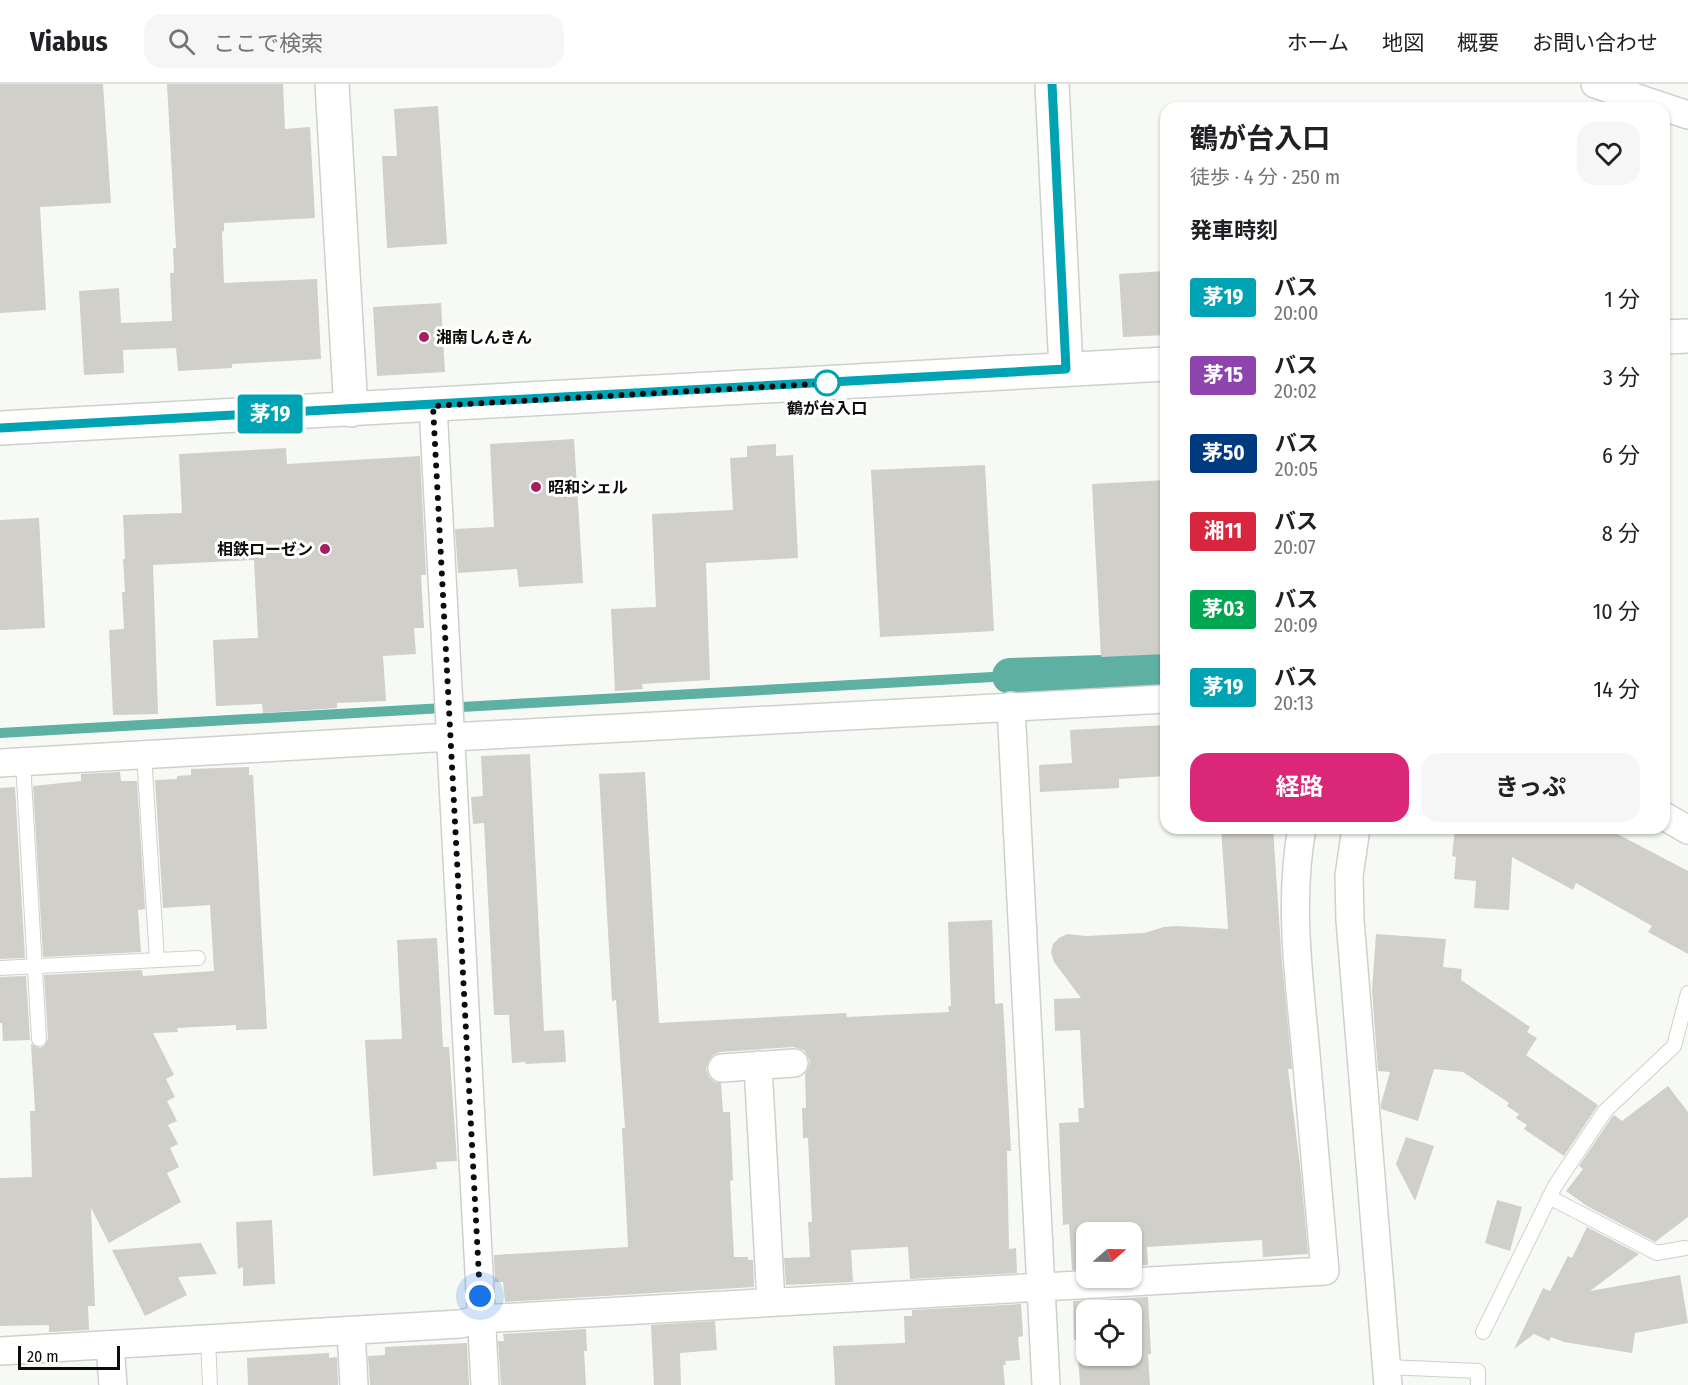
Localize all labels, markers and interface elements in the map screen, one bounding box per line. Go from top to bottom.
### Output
search box [144,14,564,68]
text: Viabus [30,25,108,58]
icon: search [165,25,198,58]
text: ここで検索 [213,30,323,57]
text: ホーム [1287,30,1349,56]
text: 地図 [1382,30,1424,56]
text: 概要 [1457,30,1499,56]
text: お問い合わせ [1532,30,1658,56]
text: 鶴が台入口 [1190,122,1330,155]
button: heart [1577,122,1640,185]
text: 徒歩 · 4 分 · 250 m [1190,165,1340,189]
text: 発車時刻 [1190,217,1278,244]
text: バス [1274,274,1318,301]
text: 茅19 [1203,284,1243,310]
text: 1 分 [1604,286,1640,313]
text: 20:00 [1274,301,1318,325]
place label: 湘南しんきん [436,328,532,347]
marker: 湘南しんきん [417,330,431,344]
text: バス [1274,352,1318,379]
text: 茅15 [1203,362,1243,388]
text: 3 分 [1603,364,1640,391]
marker: 鶴が台入口 [814,370,840,396]
text: 20:02 [1274,379,1317,403]
line badge: 茅19 [236,394,304,434]
place label: 鶴が台入口 [787,399,867,418]
text: 茅19 [250,401,290,427]
text: バス [1275,430,1319,457]
text: 茅50 [1202,440,1245,466]
text: 6 分 [1602,442,1640,469]
text: 20:05 [1275,457,1318,481]
place label: 昭和シェル [548,478,628,497]
marker: 昭和シェル [529,480,543,494]
text: バス [1274,508,1318,535]
text: 湘11 [1204,518,1242,544]
text: 8 分 [1602,520,1640,547]
text: 20:07 [1274,535,1316,559]
place label: 相鉄ローゼン [217,540,313,559]
marker: 相鉄ローゼン [318,542,332,556]
text: バス [1274,586,1318,613]
text: 茅03 [1202,596,1244,622]
text: 10 分 [1593,598,1640,625]
text: 20:09 [1274,613,1318,637]
text: バス [1274,664,1318,691]
text: 茅19 [1203,674,1243,700]
text: 14 分 [1594,676,1640,703]
text: 20:13 [1274,691,1313,715]
button: 経路 [1190,753,1409,822]
button: きっぷ [1421,753,1640,822]
north arrow [1076,1222,1142,1288]
map controls [1076,1222,1142,1366]
your location [465,1281,495,1311]
button: locate [1076,1300,1142,1366]
scale bar [18,1343,120,1370]
text: 20 m [27,1347,58,1366]

